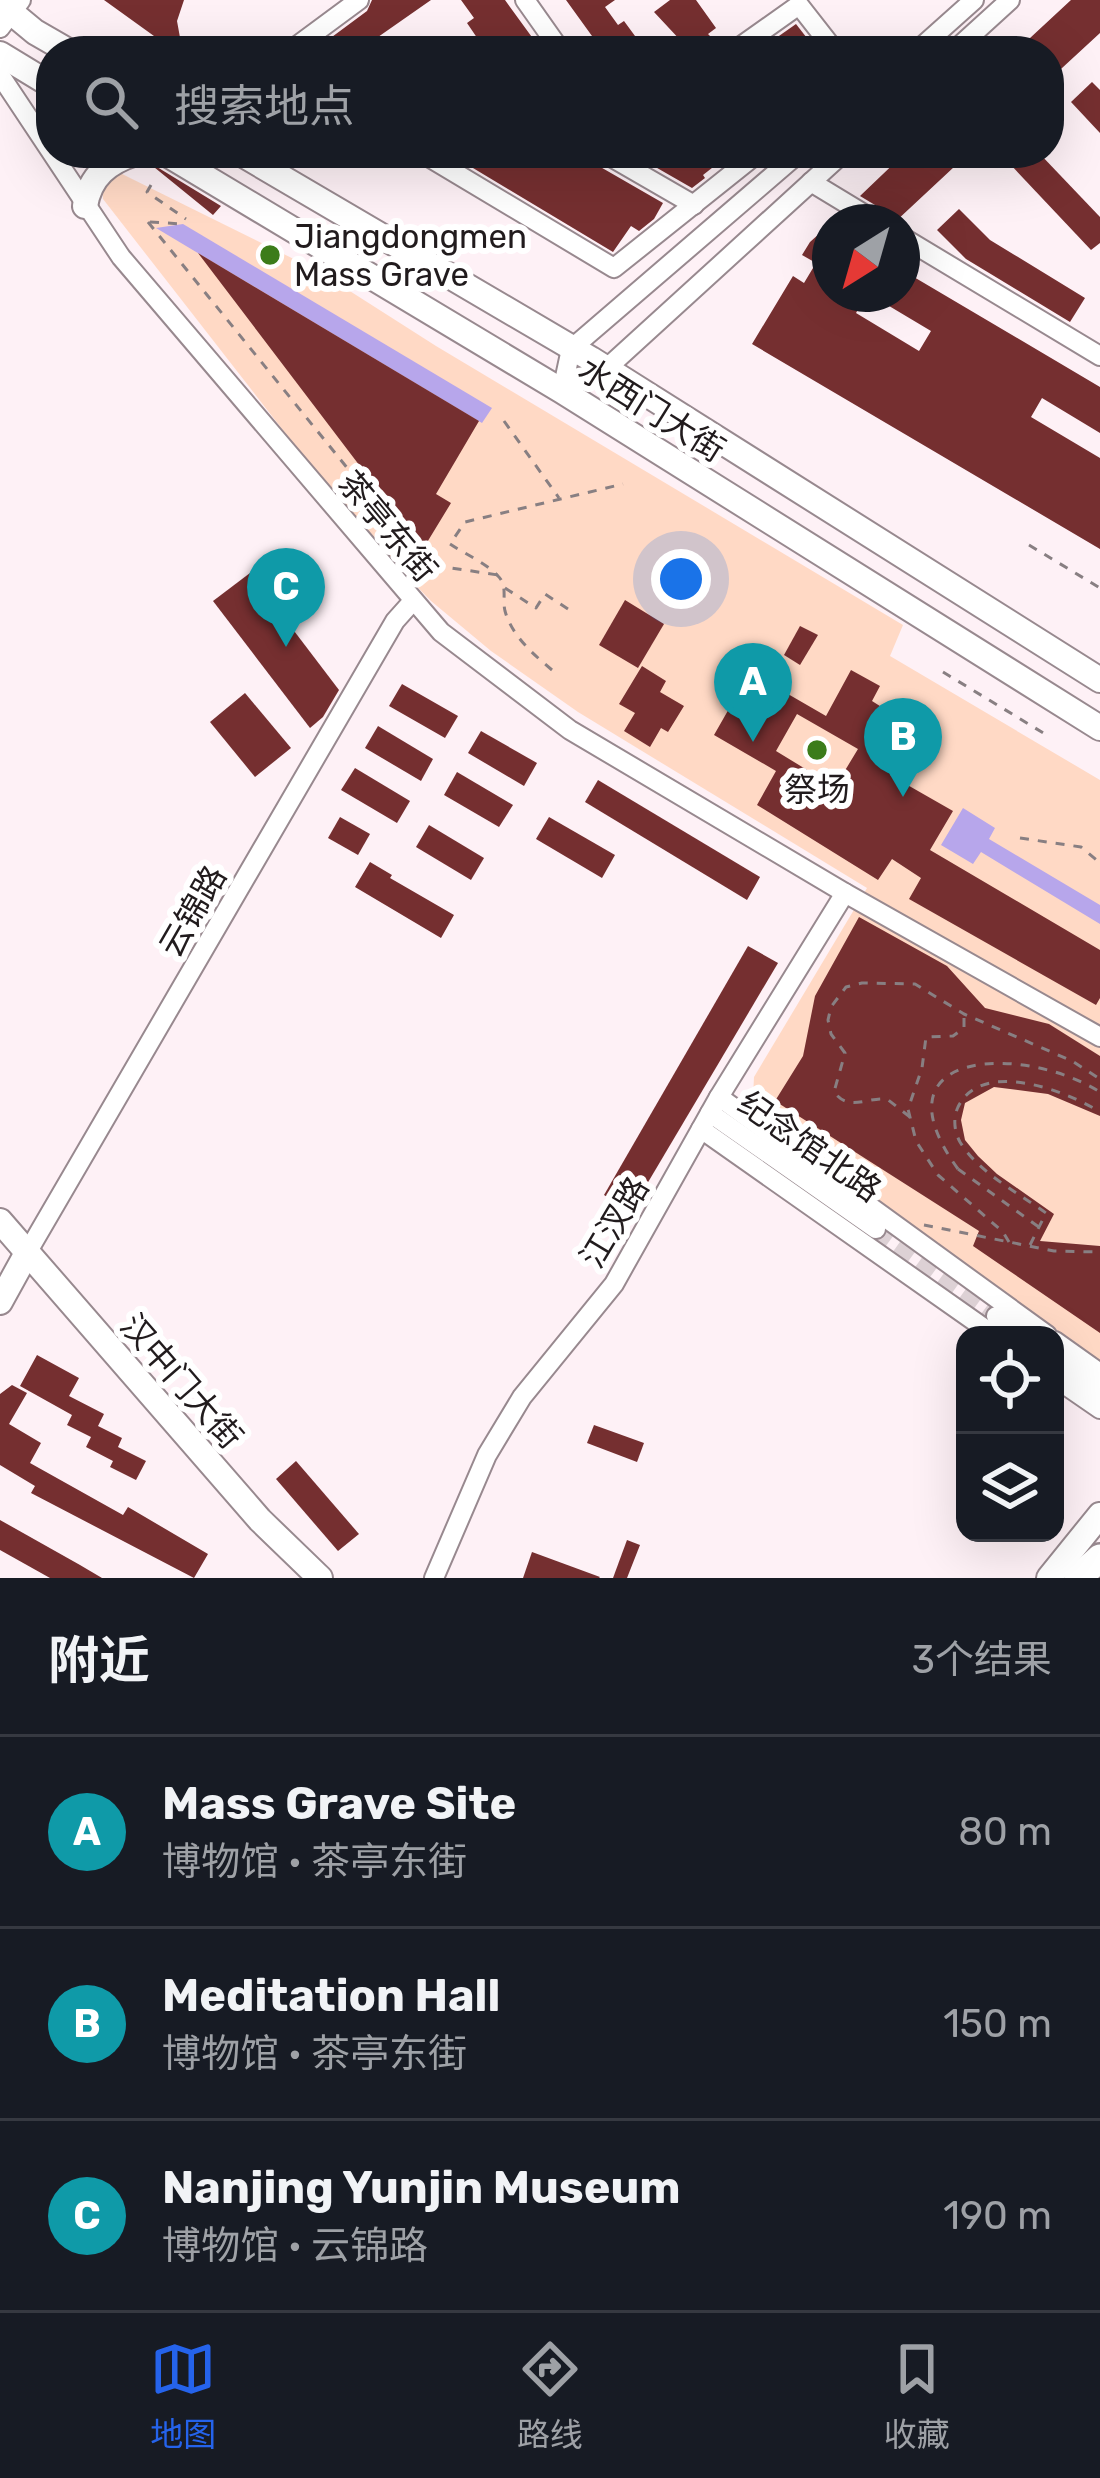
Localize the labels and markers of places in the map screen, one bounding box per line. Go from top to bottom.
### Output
place label: Jiangdongmen Mass Grave [294,217,527,294]
marker: Jiangdongmen Mass Grave [257,242,283,268]
pin: C [247,548,325,647]
pin: A [714,643,792,742]
pin: B [864,698,942,797]
marker: 祭场 [804,737,830,763]
place label: 祭场 [784,770,850,809]

